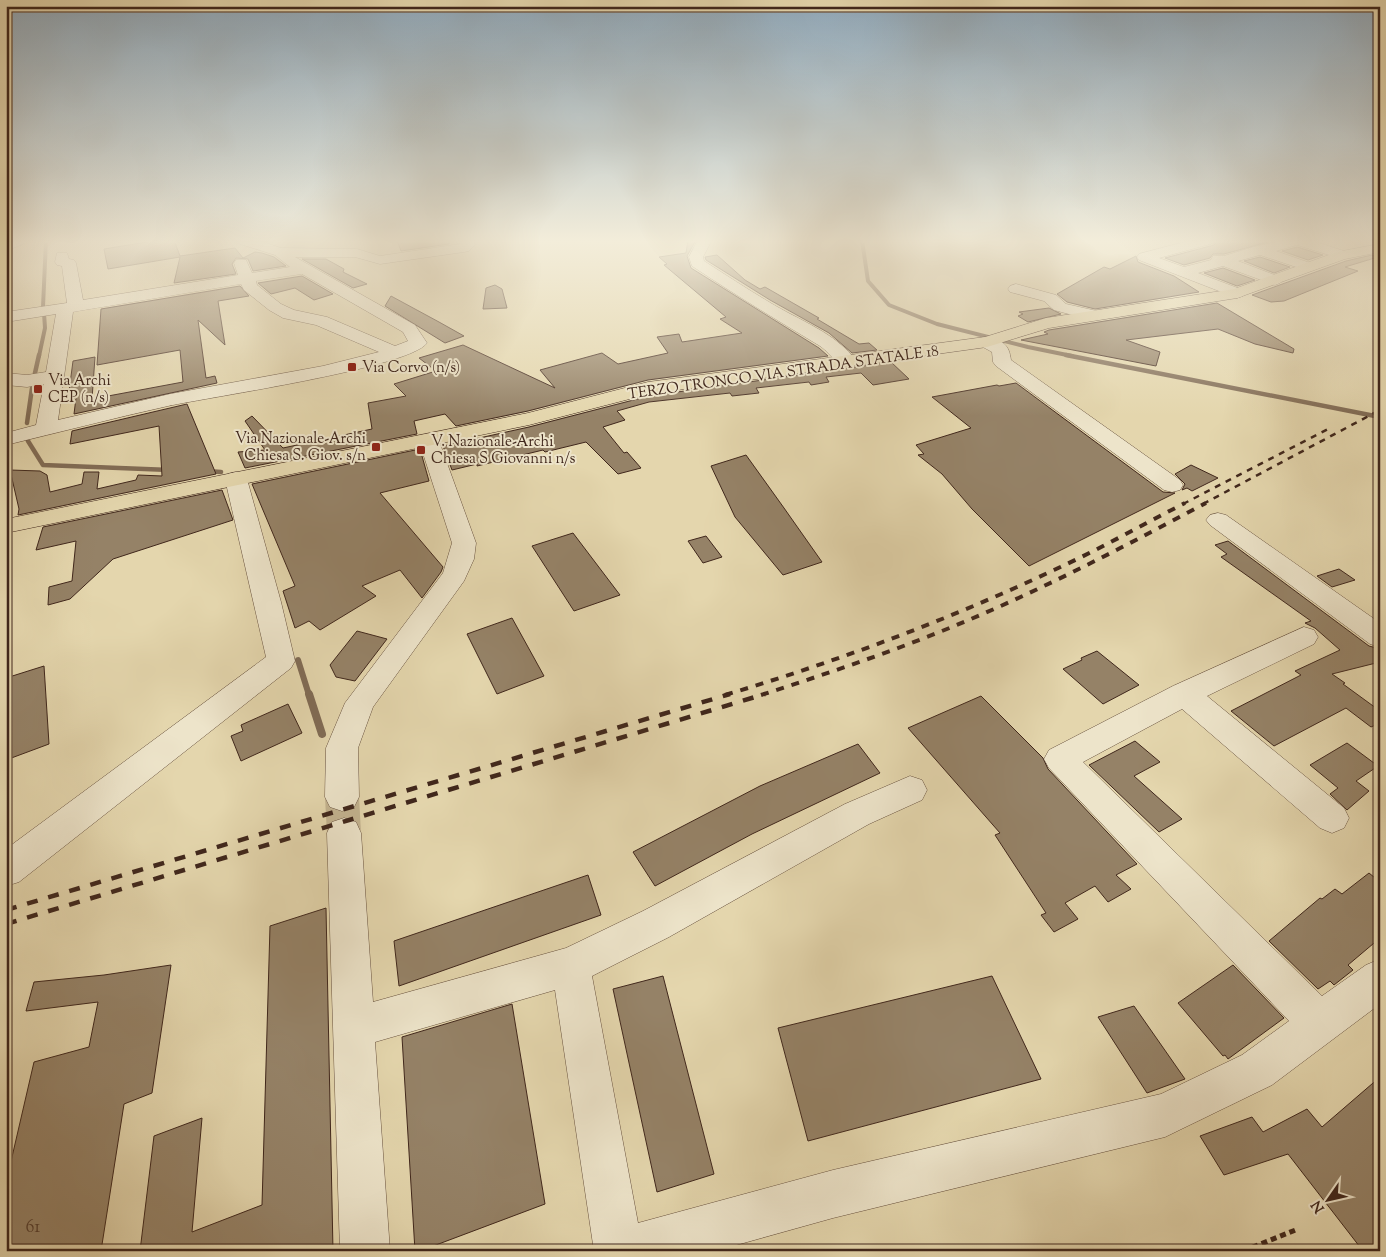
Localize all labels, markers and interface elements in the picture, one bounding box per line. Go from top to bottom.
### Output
street label: TERZO TRONCO VIA STRADA STATALE 18 [626,341,940,406]
place label: Via Corvo (n/s) [362,358,460,379]
marker: Via Corvo (n/s) [346,361,358,373]
place label: Via Archi CEP (n/s) [48,371,111,409]
marker: Via Archi CEP (n/s) [32,383,44,395]
place label: Via Nazionale-Archi Chiesa S. Giov. s/n [235,429,366,467]
place label: V. Nazionale-Archi Chiesa S Giovanni n/s [431,432,575,470]
marker: Via Nazionale-Archi Chiesa S. Giov. s/n [370,441,382,453]
marker: V. Nazionale-Archi Chiesa S Giovanni n/s [415,444,427,456]
north arrow [1304,1174,1354,1224]
text: N [1307,1196,1330,1216]
house number: 61 [26,1215,40,1241]

